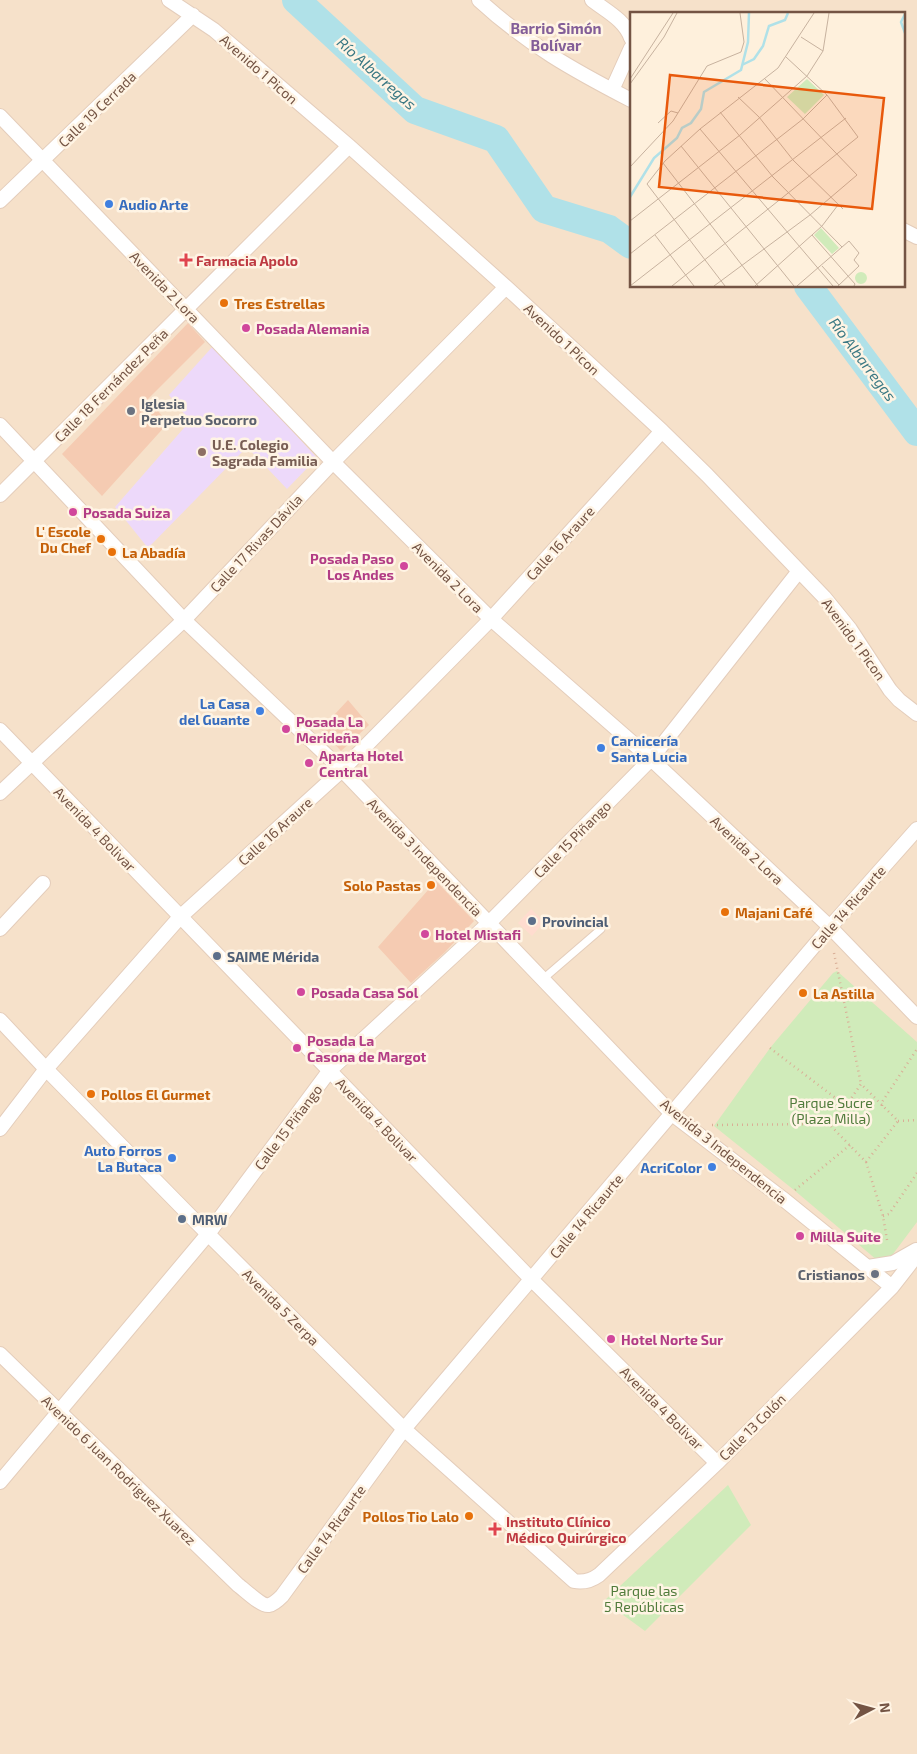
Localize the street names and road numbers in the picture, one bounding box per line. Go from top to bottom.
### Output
street label: Avenido 1 Picon [217,31,301,107]
street label: Calle 19 Cerrada [55,68,139,150]
street label: Avenida 2 Lora [127,248,203,326]
street label: Avenido 1 Picon [521,300,603,378]
street label: Calle 18 Fernández Peña [51,325,171,445]
street label: Calle 17 Rivas Dávila [206,491,306,595]
street label: Calle 16 Araure [522,502,598,584]
street label: Avenida 2 Lora [409,538,487,616]
street label: Avenido 1 Picon [819,595,889,683]
street label: Avenida 4 Bolivar [51,783,140,875]
street label: Calle 16 Araure [234,793,316,869]
street label: Avenida 3 Independencia [364,794,486,920]
street label: Calle 15 Piñango [530,797,614,881]
street label: Avenida 2 Lora [707,812,787,888]
street label: Calle 14 Ricaurte [807,862,889,952]
street label: Avenida 4 Bolivar [333,1074,422,1166]
street label: Calle 15 Piñango [250,1081,326,1173]
street label: Avenida 3 Independencia [657,1095,791,1207]
street label: Calle 14 Ricaurte [546,1170,626,1262]
street label: Avenida 5 Zerpa [239,1265,323,1349]
street label: Avenida 4 Bolivar [617,1363,707,1453]
street label: Calle 13 Colón [715,1390,789,1464]
street label: Avenido 6 Juan Rodriguez Xuarez [38,1392,200,1548]
street label: Calle 14 Ricaurte [293,1482,369,1576]

